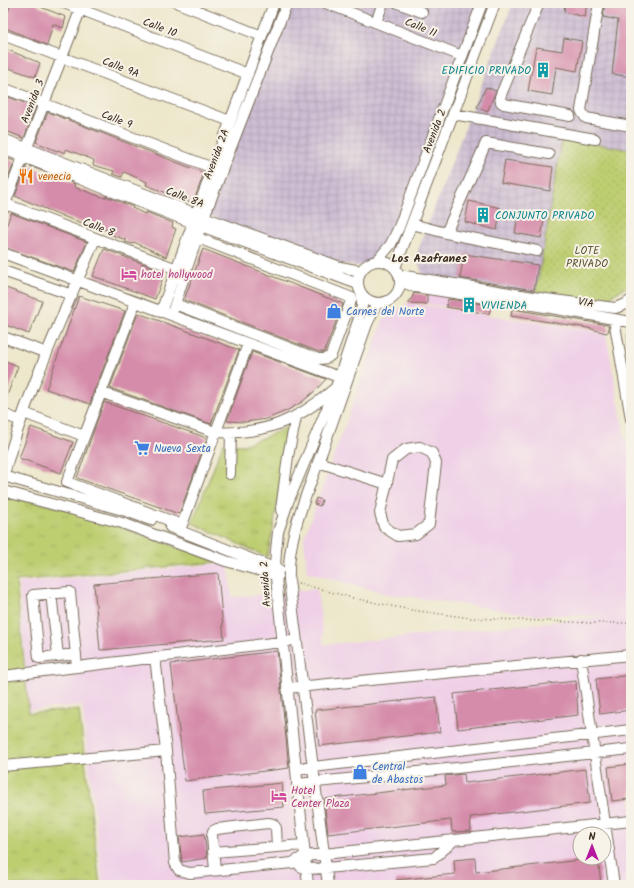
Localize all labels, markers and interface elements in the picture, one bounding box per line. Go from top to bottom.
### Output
street label: Calle 10 [140,13,180,43]
street label: Calle 11 [402,13,439,43]
street label: Calle 9A [99,53,142,83]
building icon: EDIFICIO PRIVADO [534,61,552,79]
place label: EDIFICIO PRIVADO [442,62,531,80]
street label: Avenida 3 [16,77,50,126]
street label: Calle 9 [99,106,135,134]
street label: Avenida 2 [418,107,452,156]
street label: Avenida 2A [199,126,235,182]
restaurant icon: venecia [17,167,35,185]
place label: venecia [38,168,71,186]
street label: Calle 8A [163,182,207,214]
building icon: CONJUNTO PRIVADO [474,206,492,224]
place label: CONJUNTO PRIVADO [495,207,594,225]
street label: Calle 8 [80,214,118,242]
park label: LOTE PRIVADO [566,242,608,273]
district label: Los Azafranes [391,249,467,268]
hotel icon: hotel hollywood [120,265,138,283]
place label: hotel hollywood [141,266,213,284]
street label: VIA [576,293,596,313]
building icon: VIVIENDA [460,296,478,314]
place label: VIVIENDA [481,297,528,315]
shop icon: Carnes del Norte [325,302,343,320]
place label: Carnes del Norte [346,303,424,321]
supermarket icon: Nueva Sexta [133,439,151,457]
place label: Nueva Sexta [154,440,211,458]
street label: Avenida 2 [255,560,277,608]
place label: Central de Abastos [372,758,423,789]
shop icon: Central de Abastos [351,763,369,781]
place label: Hotel Center Plaza [291,782,350,813]
hotel icon: Hotel Center Plaza [270,787,288,805]
north arrow [572,826,612,866]
text: N [589,828,596,846]

